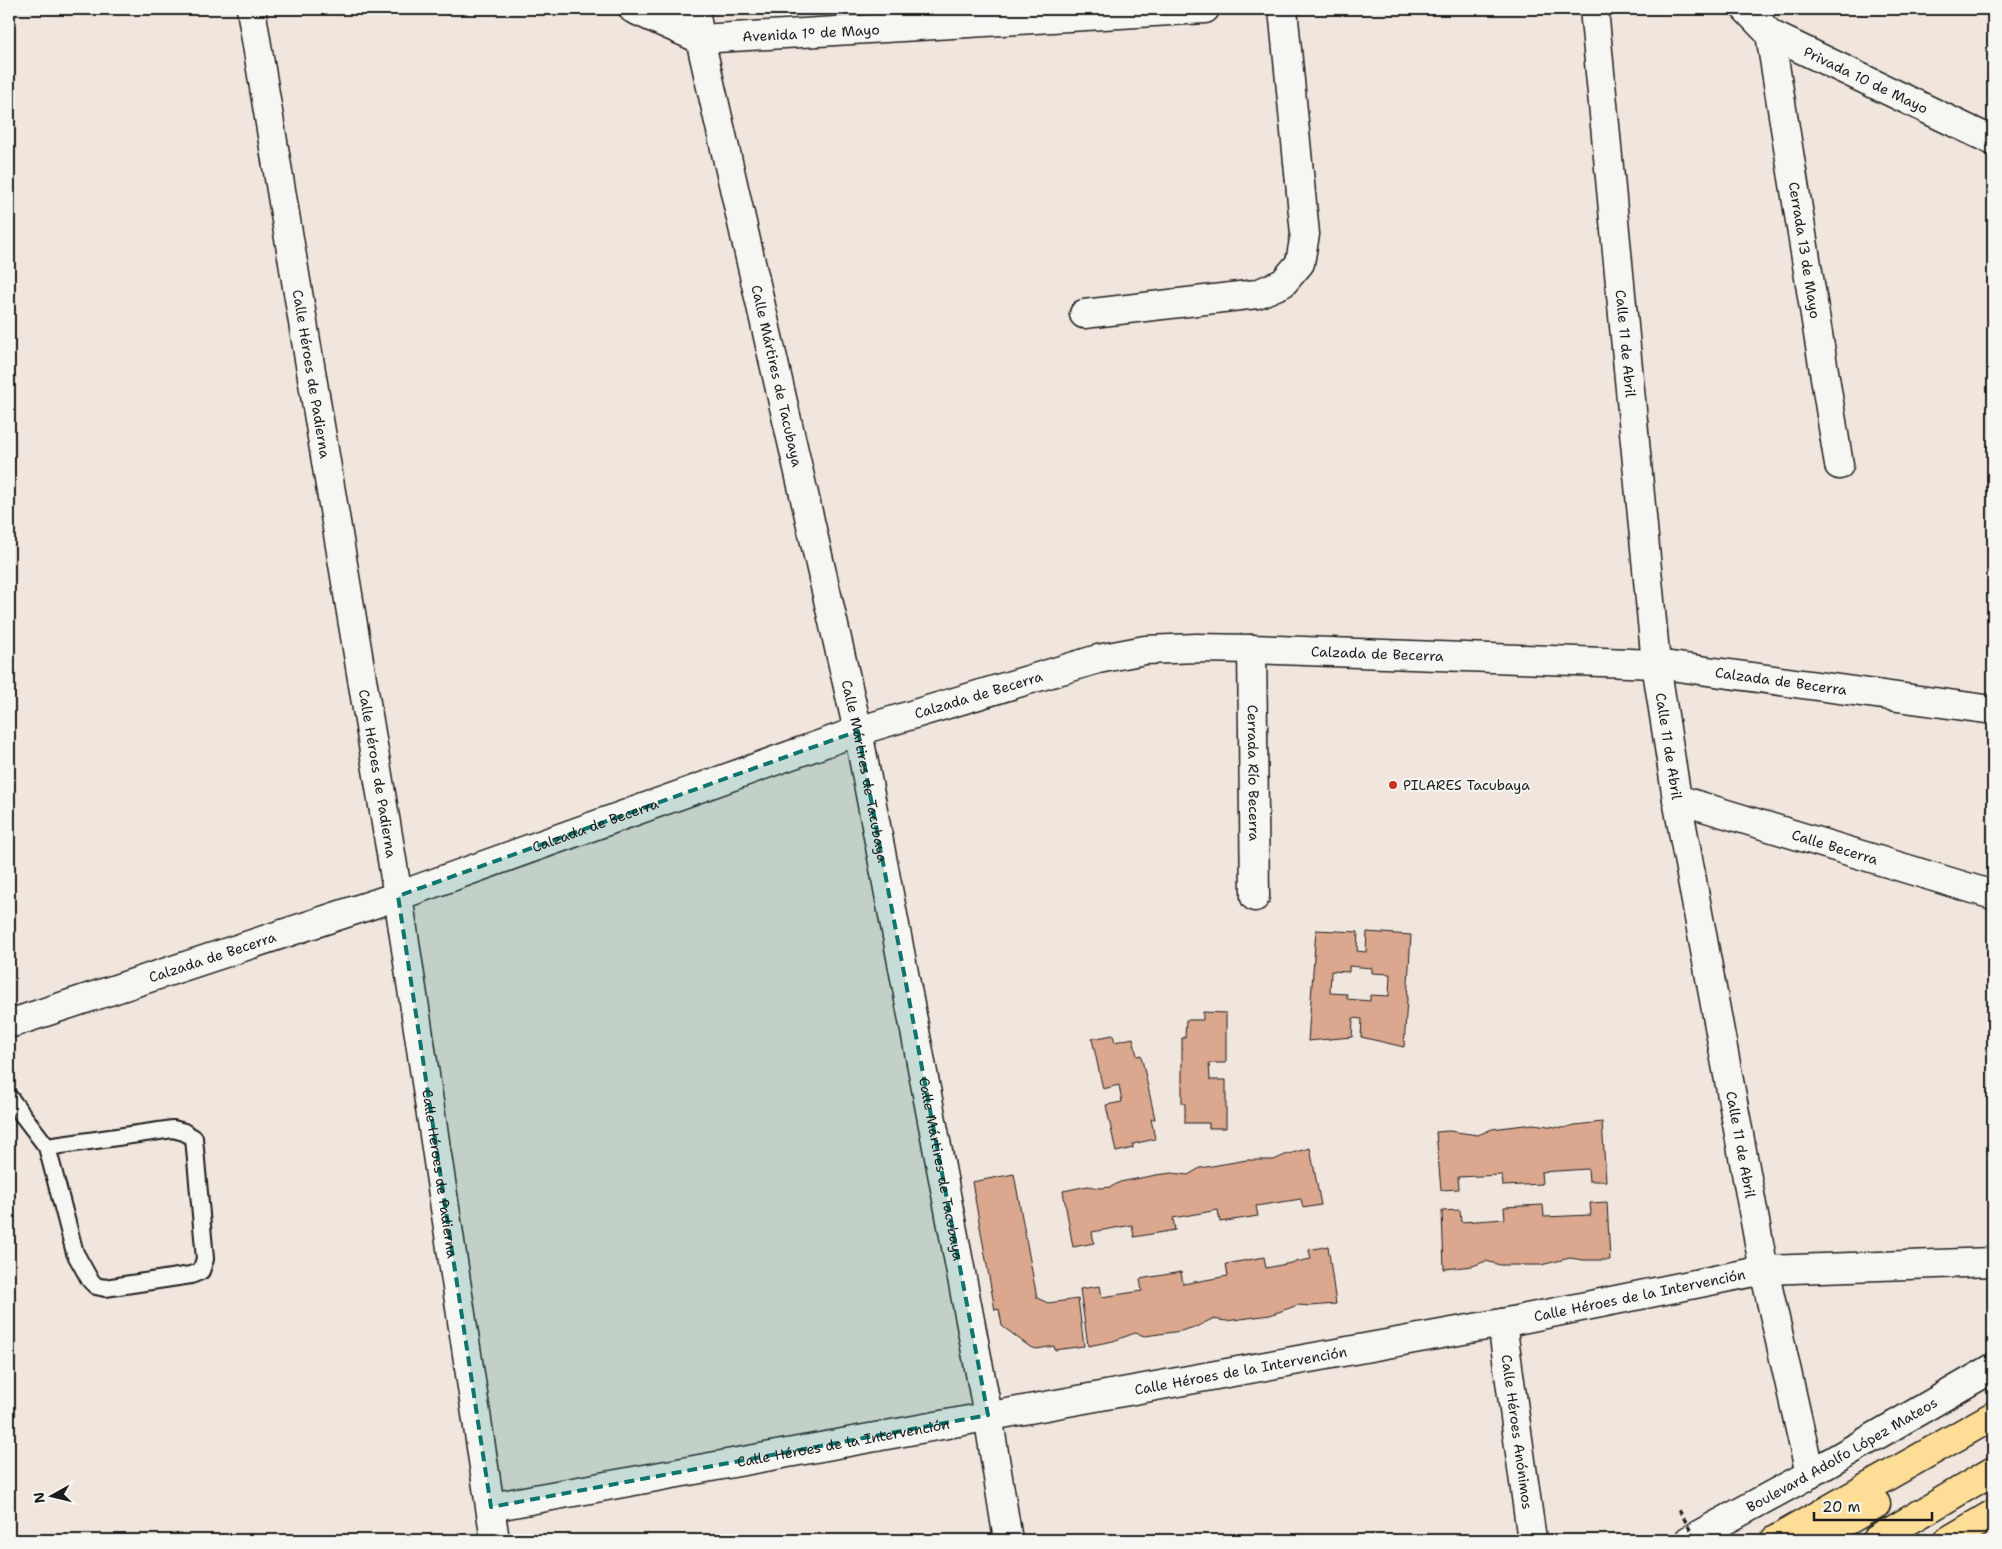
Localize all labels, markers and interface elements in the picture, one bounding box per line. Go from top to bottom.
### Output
street label: Avenida 1º de Mayo [742,20,880,46]
street label: Privada 10 de Mayo [1801,42,1931,118]
street label: Cerrada 13 de Mayo [1785,180,1824,320]
street label: Calle Mártires de Tacubaya [747,283,806,469]
street label: Calle Héroes de Padierna [289,288,334,460]
street label: Calle 11 de Abril [1612,289,1640,399]
street label: Calzada de Becerra [1311,642,1444,665]
street label: Calzada de Becerra [1714,663,1848,699]
street label: Calzada de Becerra [912,667,1045,723]
street label: Calle Mártires de Tacubaya [838,678,892,864]
street label: Calle Héroes de Padierna [355,688,401,860]
street label: Calle 11 de Abril [1652,691,1686,802]
street label: Cerrada Río Becerra [1244,705,1263,842]
place label: PILARES Tacubaya [1403,776,1530,794]
marker: PILARES Tacubaya [1387,779,1399,791]
street label: Calzada de Becerra [530,794,661,856]
street label: Calle Becerra [1790,825,1880,869]
street label: Calzada de Becerra [146,928,278,986]
street label: Calle Mártires de Tacubaya [915,1076,968,1262]
street label: Calle Héroes de Padierna [418,1088,461,1260]
street label: Calle 11 de Abril [1722,1090,1760,1200]
street label: Calle Héroes de la Intervención [1532,1265,1747,1325]
street label: Calle Héroes de la Intervención [1133,1342,1349,1399]
street label: Calle Héroes Anónimos [1497,1353,1537,1511]
street label: Boulevard Adolfo López Mateos [1743,1393,1941,1516]
street label: Calle Héroes de la Intervención [736,1415,951,1471]
north arrow [28,1472,78,1522]
scale bar [1814,1489,1932,1521]
text: N [29,1491,49,1505]
text: 20 m [1822,1497,1861,1517]

